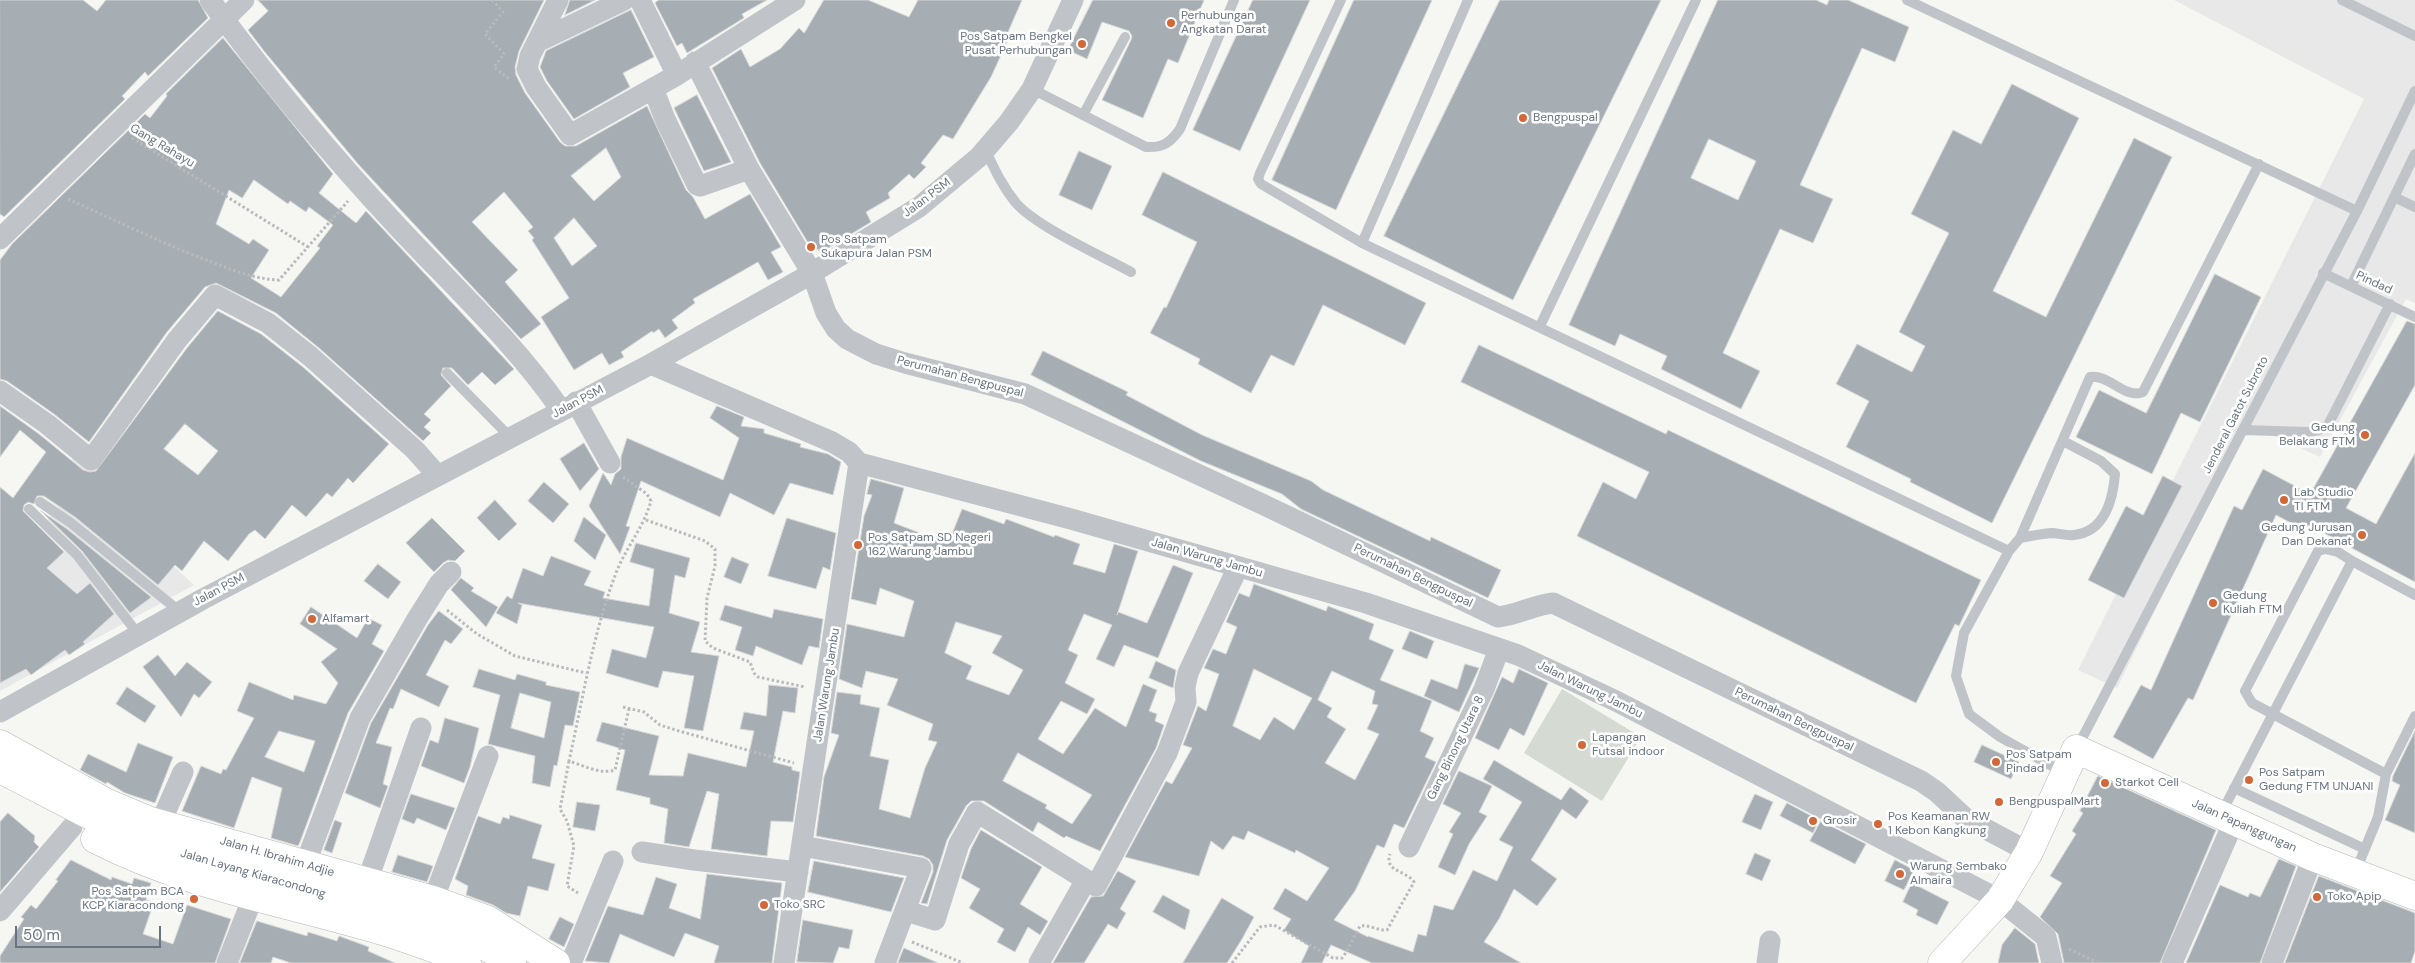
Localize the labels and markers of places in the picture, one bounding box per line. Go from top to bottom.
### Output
place label: Perhubungan Angkatan Darat [1181,9,1267,37]
marker: Perhubungan Angkatan Darat [1165,17,1177,29]
place label: Pos Satpam Bengkel Pusat Perhubungan [960,30,1072,58]
marker: Pos Satpam Bengkel Pusat Perhubungan [1076,38,1088,50]
place label: Bengpuspal [1533,111,1598,125]
marker: Bengpuspal [1517,112,1529,124]
place label: Pos Satpam Sukapura Jalan PSM [821,233,932,261]
marker: Pos Satpam Sukapura Jalan PSM [805,241,817,253]
place label: Gedung Belakang FTM [2279,421,2355,449]
marker: Gedung Belakang FTM [2359,429,2371,441]
place label: Lab Studio TI FTM [2294,486,2354,514]
marker: Lab Studio TI FTM [2278,494,2290,506]
place label: Gedung Jurusan Dan Dekanat [2261,521,2352,549]
marker: Gedung Jurusan Dan Dekanat [2356,529,2368,541]
place label: Pos Satpam SD Negeri 162 Warung Jambu [868,531,991,559]
marker: Pos Satpam SD Negeri 162 Warung Jambu [852,539,864,551]
place label: Gedung Kuliah FTM [2223,589,2282,617]
marker: Gedung Kuliah FTM [2207,597,2219,609]
place label: Alfamart [322,612,369,626]
marker: Alfamart [306,613,318,625]
place label: Lapangan Futsal indoor [1592,731,1664,759]
marker: Lapangan Futsal indoor [1576,739,1588,751]
place label: Pos Satpam Pindad [2006,748,2072,776]
marker: Pos Satpam Pindad [1990,756,2002,768]
place label: Pos Satpam Gedung FTM UNJANI [2259,766,2373,794]
marker: Pos Satpam Gedung FTM UNJANI [2243,774,2255,786]
place label: Starkot Cell [2115,776,2179,790]
marker: Starkot Cell [2099,777,2111,789]
place label: BengpuspalMart [2009,795,2100,809]
marker: BengpuspalMart [1993,796,2005,808]
place label: Pos Keamanan RW 1 Kebon Kangkung [1888,810,1990,838]
place label: Grosir [1823,814,1857,828]
marker: Grosir [1807,815,1819,827]
marker: Pos Keamanan RW 1 Kebon Kangkung [1872,818,1884,830]
place label: Warung Sembako Almaira [1910,860,2007,888]
marker: Warung Sembako Almaira [1894,868,1906,880]
place label: Pos Satpam BCA KCP Kiaracondong [82,885,184,913]
place label: Toko Apip [2327,890,2382,904]
marker: Toko Apip [2311,891,2323,903]
marker: Pos Satpam BCA KCP Kiaracondong [188,893,200,905]
place label: Toko SRC [774,898,825,912]
marker: Toko SRC [758,899,770,911]

